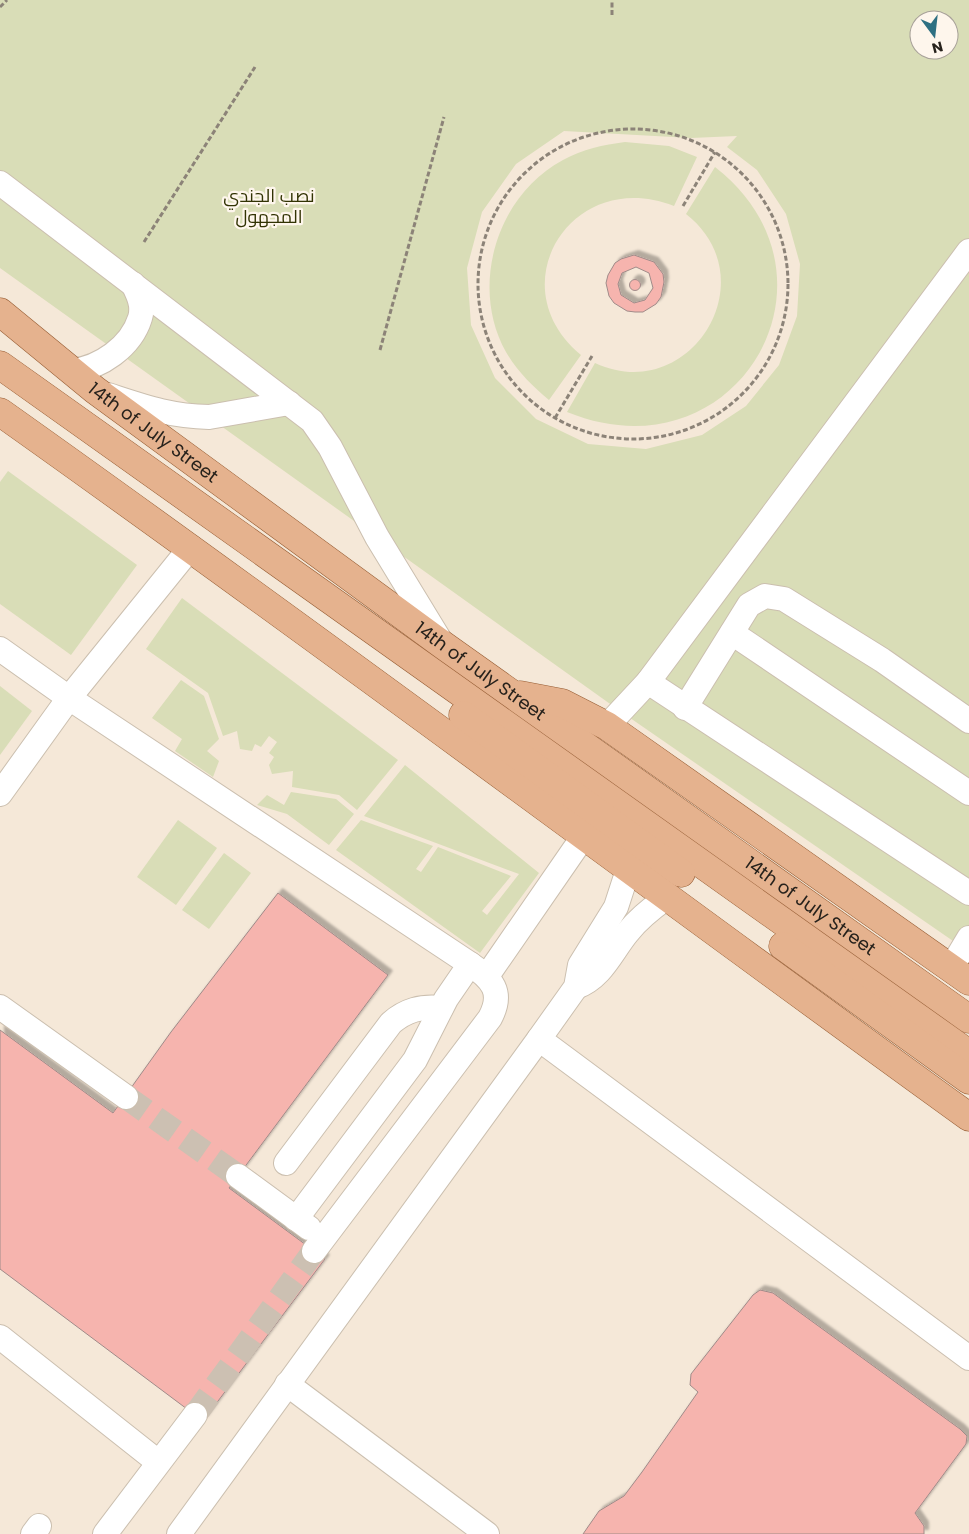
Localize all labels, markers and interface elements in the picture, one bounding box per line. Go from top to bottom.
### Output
north arrow [909,10,959,60]
text: N [930,37,945,59]
park label: نصب الجندي المجهول [223,183,315,229]
street label: 14th of July Street [83,376,224,488]
street label: 14th of July Street [410,616,551,726]
street label: 14th of July Street [740,850,881,961]

